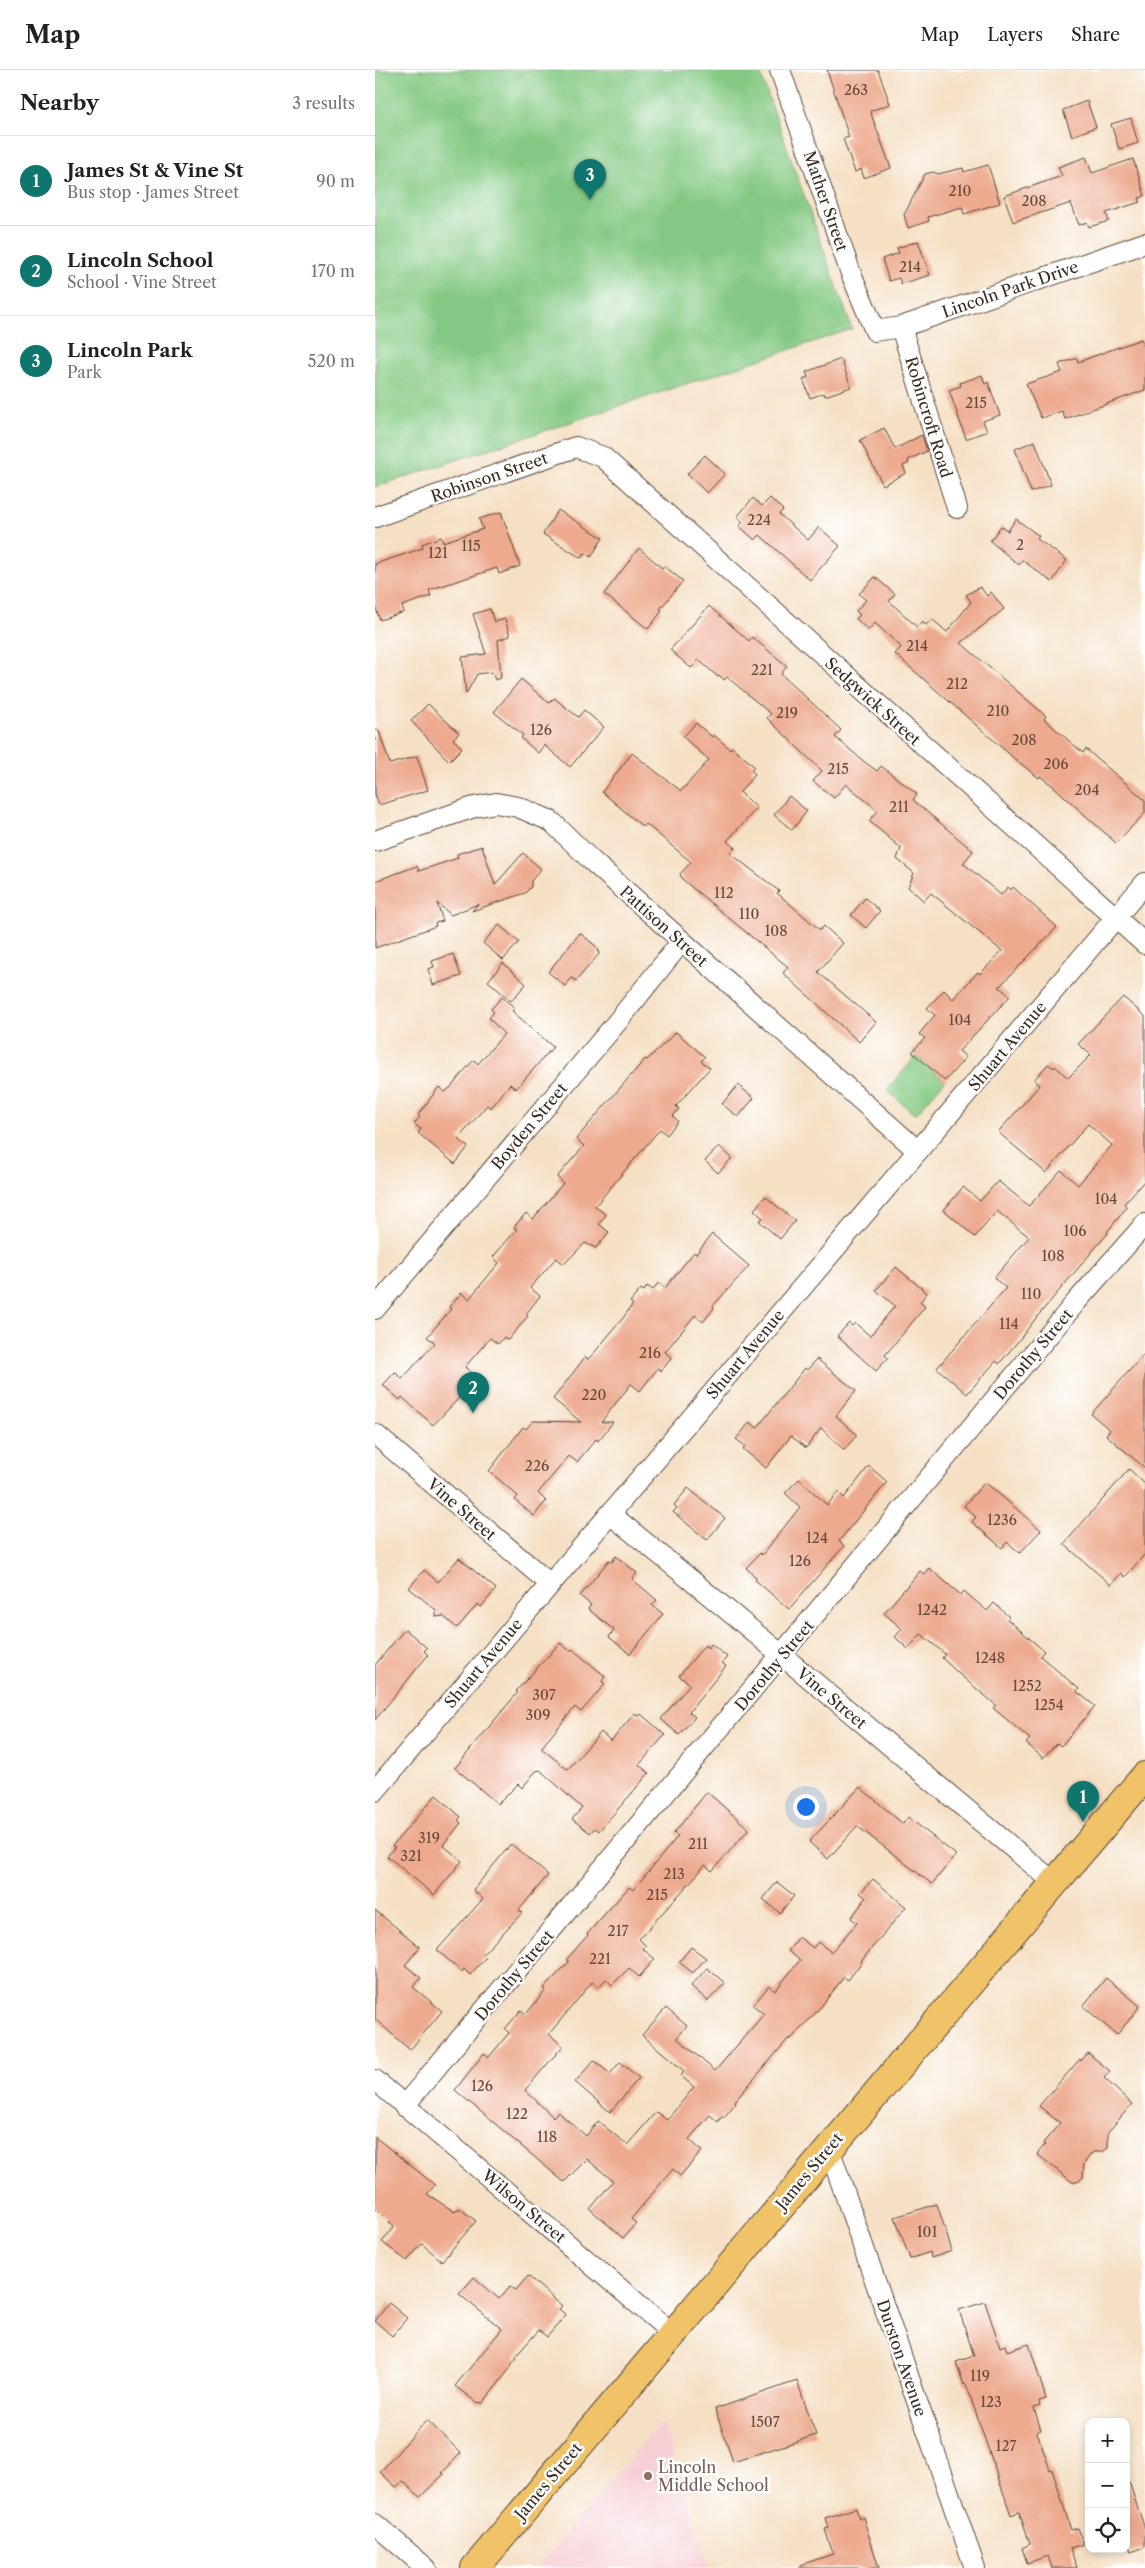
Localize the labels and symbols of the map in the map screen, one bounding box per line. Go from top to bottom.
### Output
house number: 263 [844,81,868,99]
street label: Mather Street [799,148,853,254]
pin: 3 [574,159,606,200]
house number: 210 [949,182,972,200]
house number: 208 [1021,192,1047,210]
street label: Lincoln Park Drive [939,256,1081,322]
house number: 214 [899,258,921,276]
street label: Robincroft Road [901,354,957,480]
house number: 215 [965,394,987,412]
street label: Robinson Street [428,448,550,506]
house number: 224 [747,511,771,529]
house number: 2 [1016,536,1024,554]
house number: 115 [461,537,481,555]
house number: 121 [428,544,448,562]
house number: 214 [906,637,928,655]
street label: Sedgwick Street [821,653,925,749]
house number: 221 [751,661,773,679]
house number: 212 [946,675,968,693]
house number: 210 [987,702,1010,720]
house number: 219 [776,704,798,722]
house number: 126 [530,721,552,739]
house number: 208 [1011,731,1037,749]
house number: 206 [1043,755,1069,773]
house number: 215 [827,760,849,778]
house number: 204 [1074,781,1100,799]
house number: 211 [889,798,909,816]
street label: Pattison Street [616,881,712,971]
house number: 112 [714,884,734,902]
house number: 110 [739,905,759,923]
house number: 108 [764,922,788,940]
street label: Shuart Avenue [964,997,1050,1095]
house number: 104 [949,1011,971,1029]
street label: Boyden Street [487,1078,571,1174]
house number: 104 [1095,1190,1117,1208]
house number: 106 [1064,1222,1086,1240]
house number: 108 [1041,1247,1065,1265]
house number: 110 [1021,1285,1041,1303]
street label: Dorothy Street [989,1304,1077,1403]
street label: Shuart Avenue [702,1305,788,1403]
house number: 114 [999,1315,1019,1333]
house number: 216 [639,1344,661,1362]
pin: 2 [457,1372,489,1413]
house number: 220 [582,1386,607,1404]
house number: 226 [525,1457,549,1475]
street label: Vine Street [423,1473,501,1545]
house number: 1236 [987,1511,1017,1529]
house number: 124 [806,1529,828,1547]
house number: 126 [789,1552,811,1570]
house number: 1242 [917,1601,947,1619]
street label: Shuart Avenue [440,1614,526,1712]
street label: Dorothy Street [730,1615,818,1714]
house number: 1248 [975,1649,1005,1667]
street label: Vine Street [792,1662,871,1733]
house number: 1252 [1012,1677,1042,1695]
house number: 307 [532,1686,556,1704]
house number: 1254 [1034,1696,1064,1714]
house number: 309 [526,1706,550,1724]
pin: 1 [1067,1781,1099,1822]
your location [793,1794,819,1820]
house number: 319 [418,1829,440,1847]
house number: 211 [688,1835,708,1853]
house number: 321 [400,1847,422,1865]
house number: 213 [663,1865,685,1883]
house number: 215 [646,1886,668,1904]
house number: 217 [608,1922,629,1940]
street label: Dorothy Street [470,1925,558,2024]
house number: 221 [589,1950,611,1968]
house number: 126 [471,2077,493,2095]
house number: 122 [506,2105,528,2123]
house number: 118 [537,2128,557,2146]
street label: James Street [769,2128,847,2216]
street label: Wilson Street [477,2164,570,2247]
house number: 101 [917,2223,937,2241]
street label: Durston Avenue [873,2297,931,2419]
house number: 119 [970,2367,990,2385]
house number: 123 [980,2393,1002,2411]
house number: 1507 [750,2413,780,2431]
house number: 127 [996,2437,1017,2455]
street label: James Street [508,2438,586,2526]
place label: Lincoln Middle School [658,2457,769,2495]
marker: Lincoln Middle School [642,2470,654,2482]

